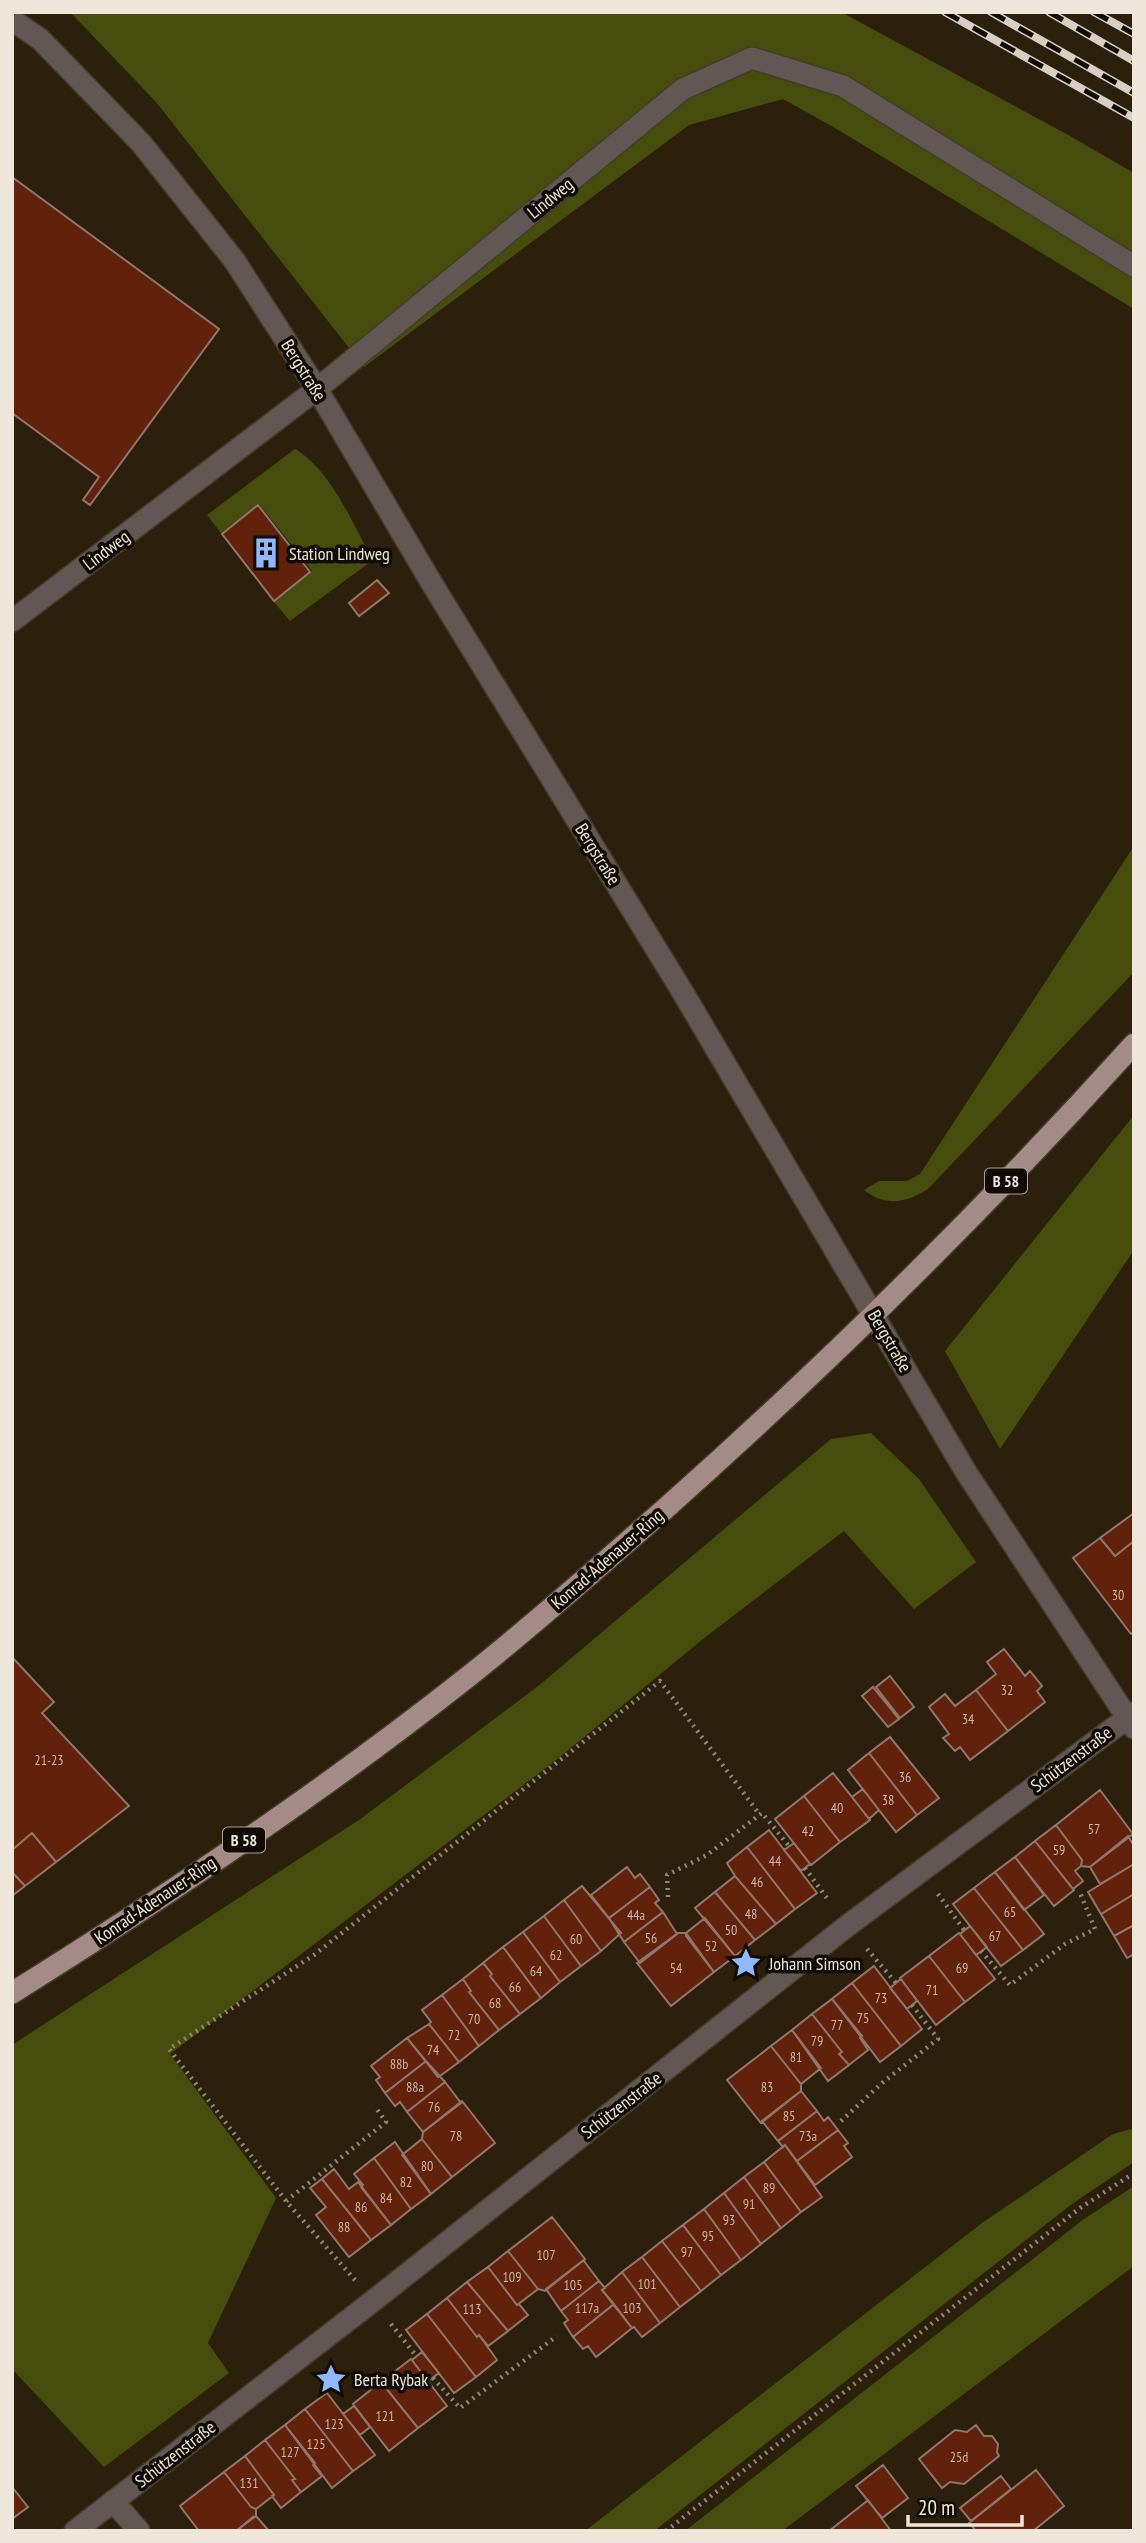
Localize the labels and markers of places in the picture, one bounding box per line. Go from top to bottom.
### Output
building icon: Station Lindweg [249,536,283,570]
place label: Station Lindweg [289,542,390,565]
place icon: Johann Simson [729,1946,763,1980]
place label: Johann Simson [768,1952,861,1975]
place icon: Berta Rybak [314,2362,348,2396]
place label: Berta Rybak [354,2368,428,2391]

